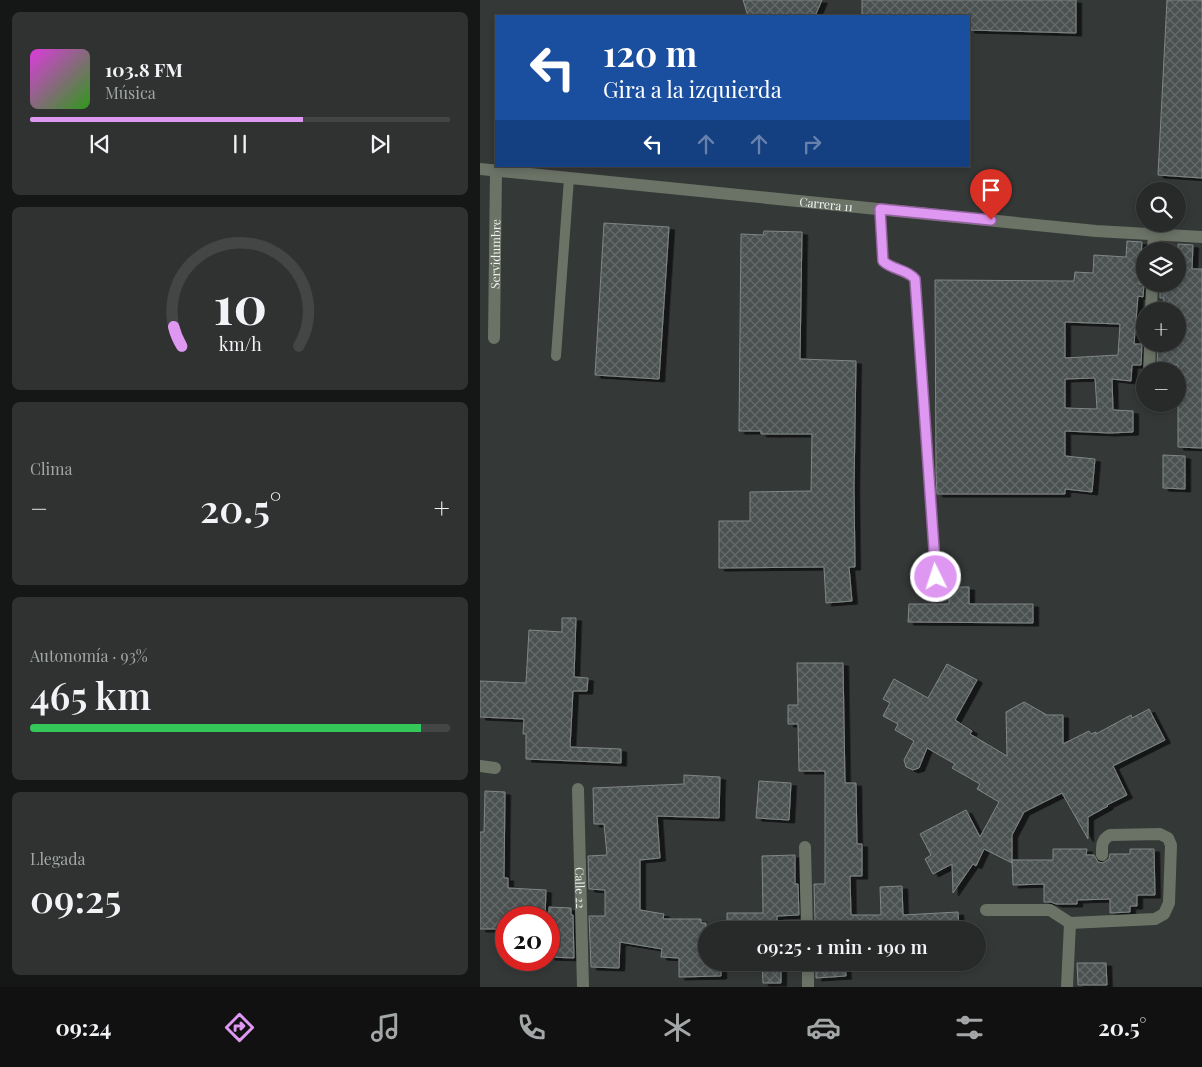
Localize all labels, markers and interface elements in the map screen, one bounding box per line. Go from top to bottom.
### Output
text: 120 m [603,29,697,76]
icon: left [520,35,585,100]
text: 103.8 FM [105,56,183,82]
text: Gira a la izquierda [603,74,782,104]
text: Música [105,82,156,103]
icon: previous [86,130,114,158]
icon: pause [226,130,254,158]
icon: next [366,130,394,158]
icon: left [639,130,667,158]
icon: ahead [692,130,720,158]
icon: ahead [745,130,773,158]
icon: right [798,130,826,158]
pin [970,169,1012,220]
icon: arrive [977,176,1005,204]
map controls [1136,182,1186,412]
button: search [1136,182,1186,232]
street label: Carrera 11 [799,193,854,215]
street label: Servidumbre [487,219,503,289]
button: layers [1136,242,1186,292]
text: 10 [213,269,267,338]
button: + [1136,302,1186,352]
text: km/h [219,332,262,355]
button: − [1136,362,1186,412]
text: Clima [30,458,72,479]
text: 20.5° [200,482,282,533]
text: − [30,489,48,526]
text: + [434,489,450,526]
position arrow [909,550,961,602]
text: Autonomía · 93% [30,645,148,666]
text: 465 km [30,669,151,720]
text: Llegada [30,848,85,869]
street label: Calle 22 [572,867,589,909]
text: 09:25 [30,872,121,923]
speed limit sign: 20 [495,906,560,971]
text: 09:25 · 1 min · 190 m [756,933,928,959]
icon: directions [222,1010,257,1045]
icon: music [368,1010,403,1045]
icon: phone [514,1010,549,1045]
icon: climate [660,1010,695,1045]
icon: car [806,1010,841,1045]
icon: filters [952,1010,987,1045]
text: 09:24 [55,1012,111,1042]
text: 20.5° [1098,1012,1146,1042]

